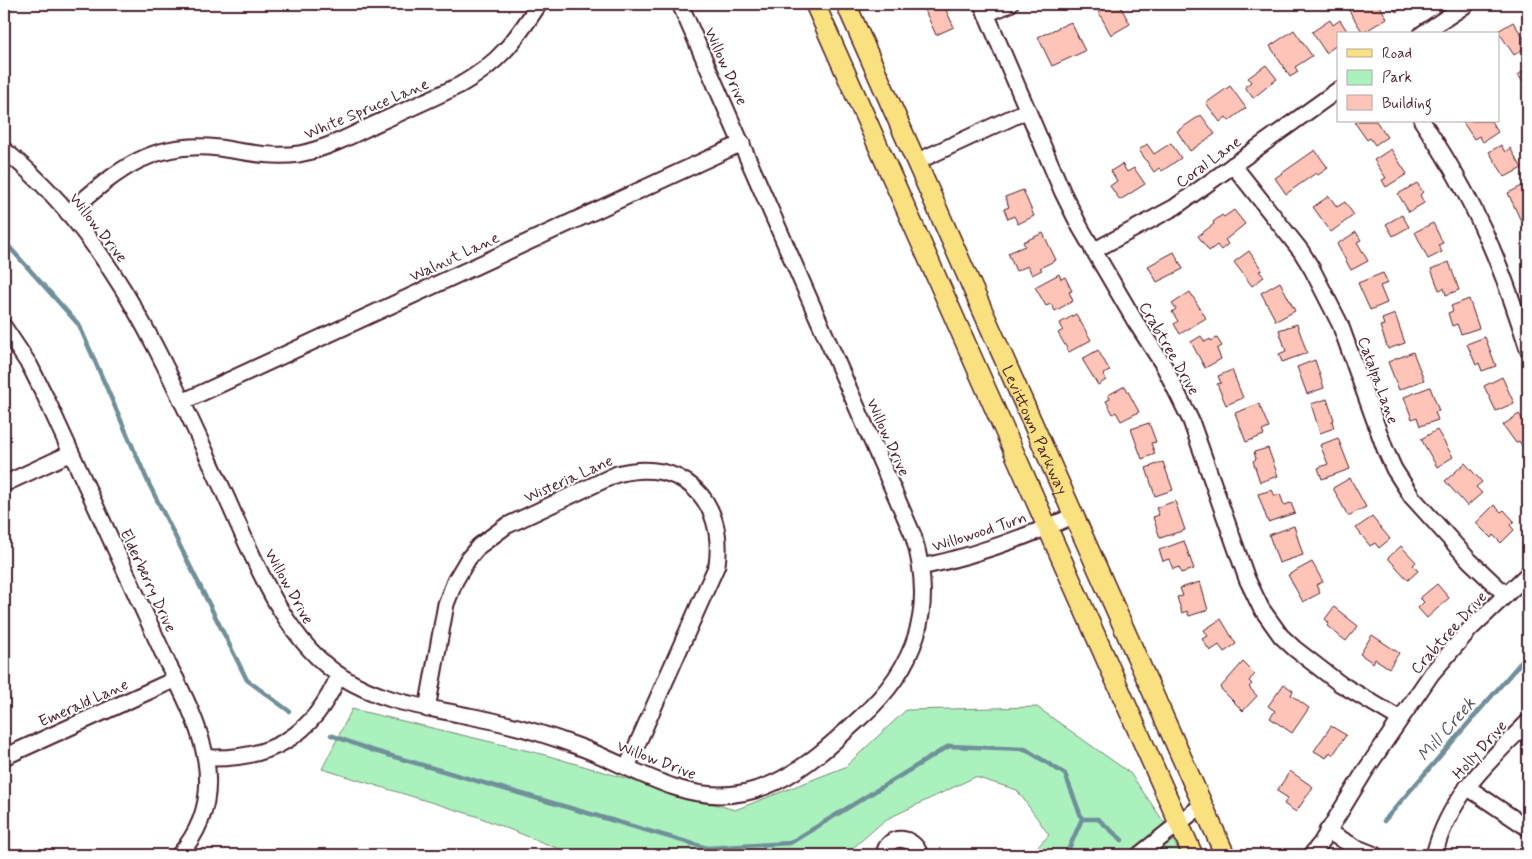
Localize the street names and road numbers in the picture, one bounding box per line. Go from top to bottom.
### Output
street label: Willow Drive [699,24,752,109]
street label: White Spruce Lane [301,74,432,145]
street label: Coral Lane [1172,131,1246,193]
street label: Willow Drive [64,189,132,267]
street label: Walnut Lane [406,227,503,287]
street label: Crabtree Drive [1133,298,1204,399]
street label: Catalpa Lane [1352,334,1403,427]
street label: Levittown Parkway [996,362,1072,498]
street label: Willow Drive [861,395,914,480]
street label: Wisteria Lane [521,450,616,508]
street label: Willowood Turn [930,507,1029,558]
street label: Elderberry Drive [115,526,181,636]
street label: Willow Drive [259,545,318,628]
street label: Crabtree Drive [1406,587,1492,679]
street label: Emerald Lane [35,674,132,733]
street label: Holly Drive [1448,716,1512,784]
street label: Willow Drive [614,736,699,785]

